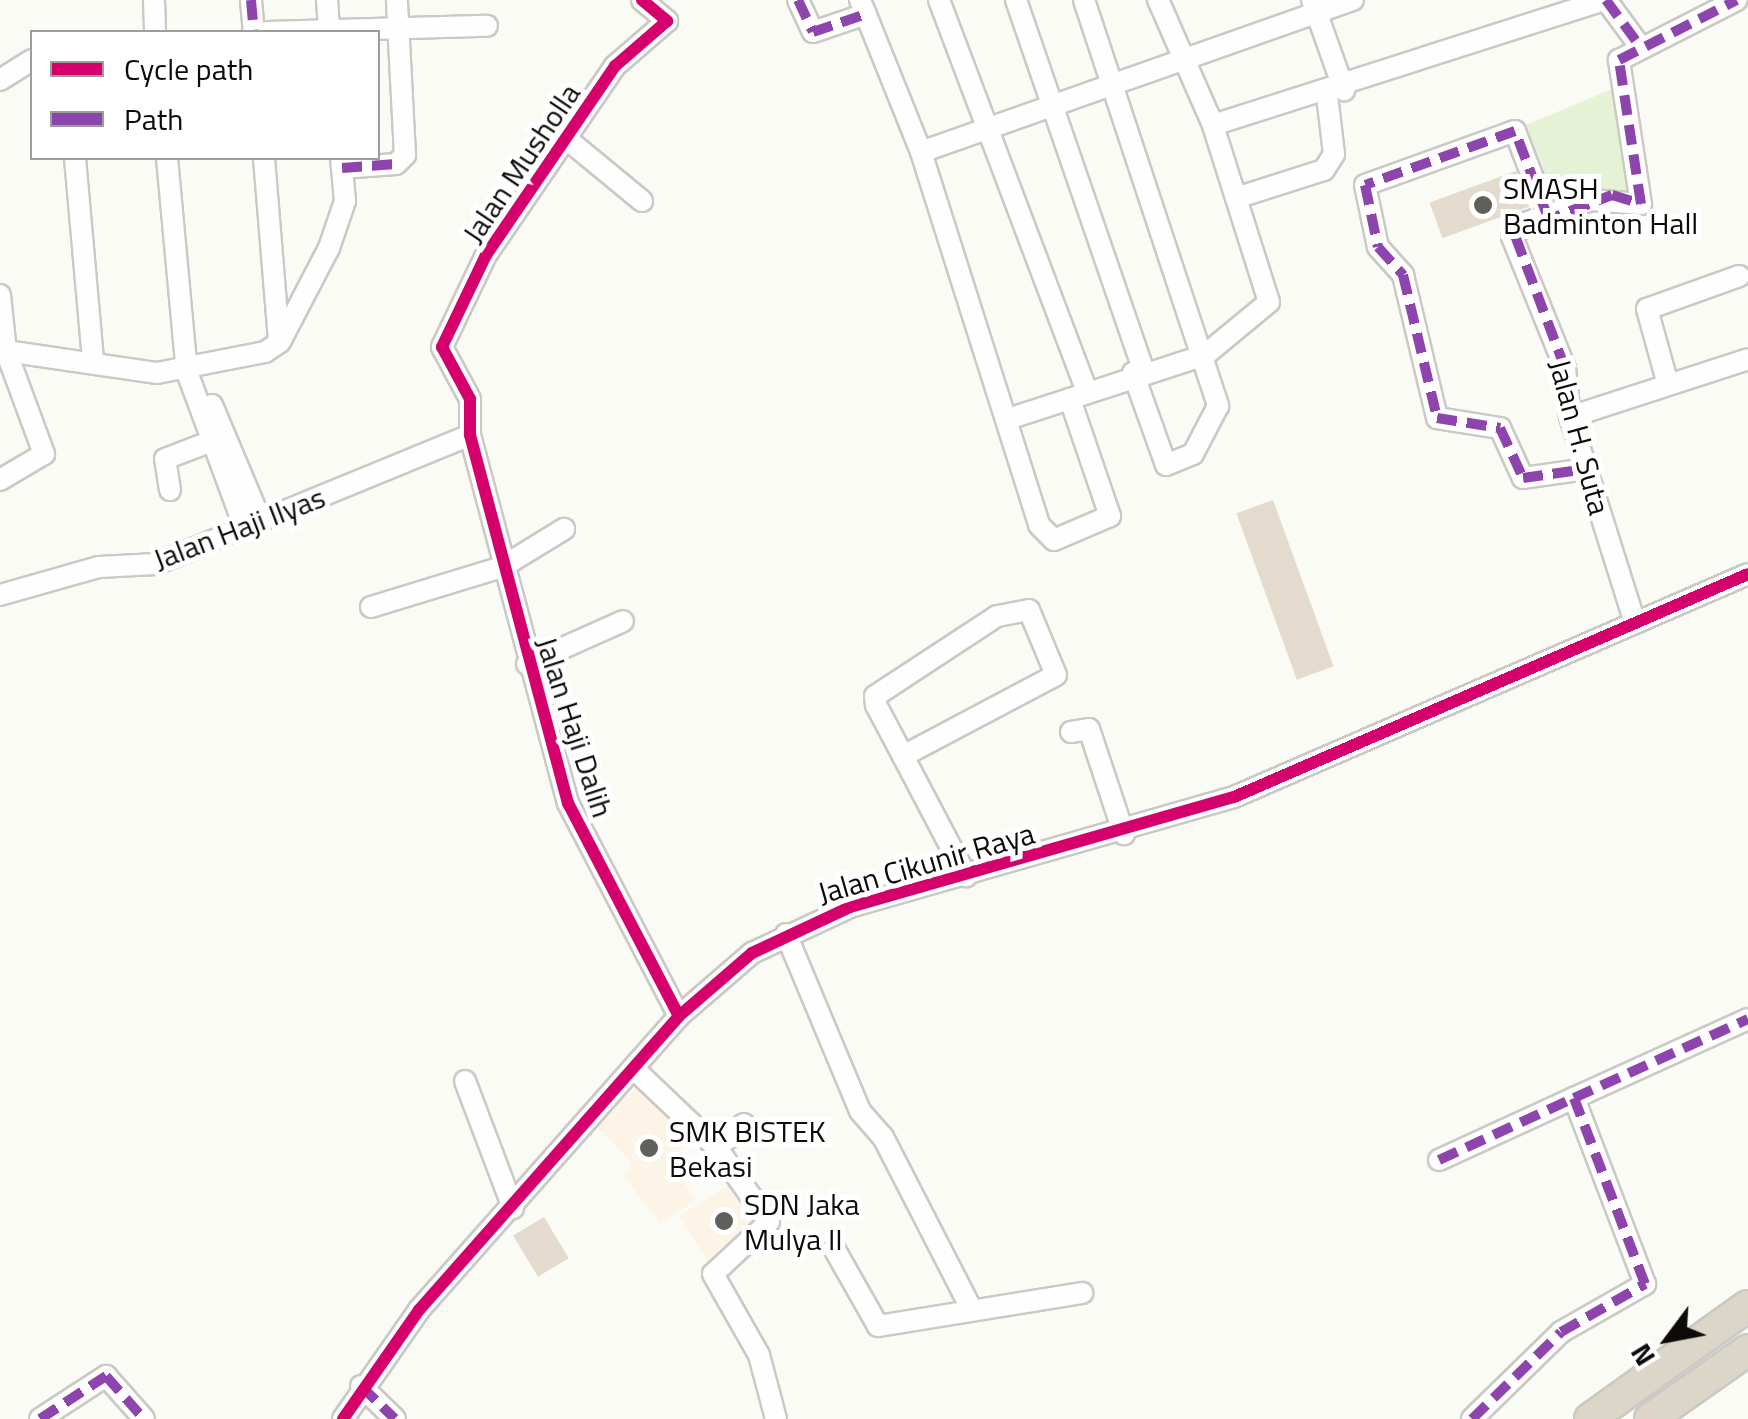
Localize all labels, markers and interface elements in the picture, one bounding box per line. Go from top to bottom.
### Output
legend [30,30,380,160]
text: Cycle path [124,46,253,92]
street label: Jalan Musholla [455,77,587,249]
text: Path [124,96,183,142]
place label: SMASH Badminton Hall [1503,170,1698,240]
marker: SMASH Badminton Hall [1472,194,1494,216]
street label: Jalan H. Suta [1542,355,1618,519]
street label: Jalan Haji Ilyas [148,479,330,577]
street label: Jalan Haji Dalih [529,632,621,822]
street label: Jalan Cikunir Raya [813,815,1039,911]
place label: SMK BISTEK Bekasi [669,1113,826,1184]
marker: SMK BISTEK Bekasi [638,1137,660,1159]
place label: SDN Jaka Mulya II [744,1186,859,1256]
marker: SDN Jaka Mulya II [713,1210,735,1232]
north arrow [1618,1289,1718,1389]
text: N [1619,1336,1666,1375]

